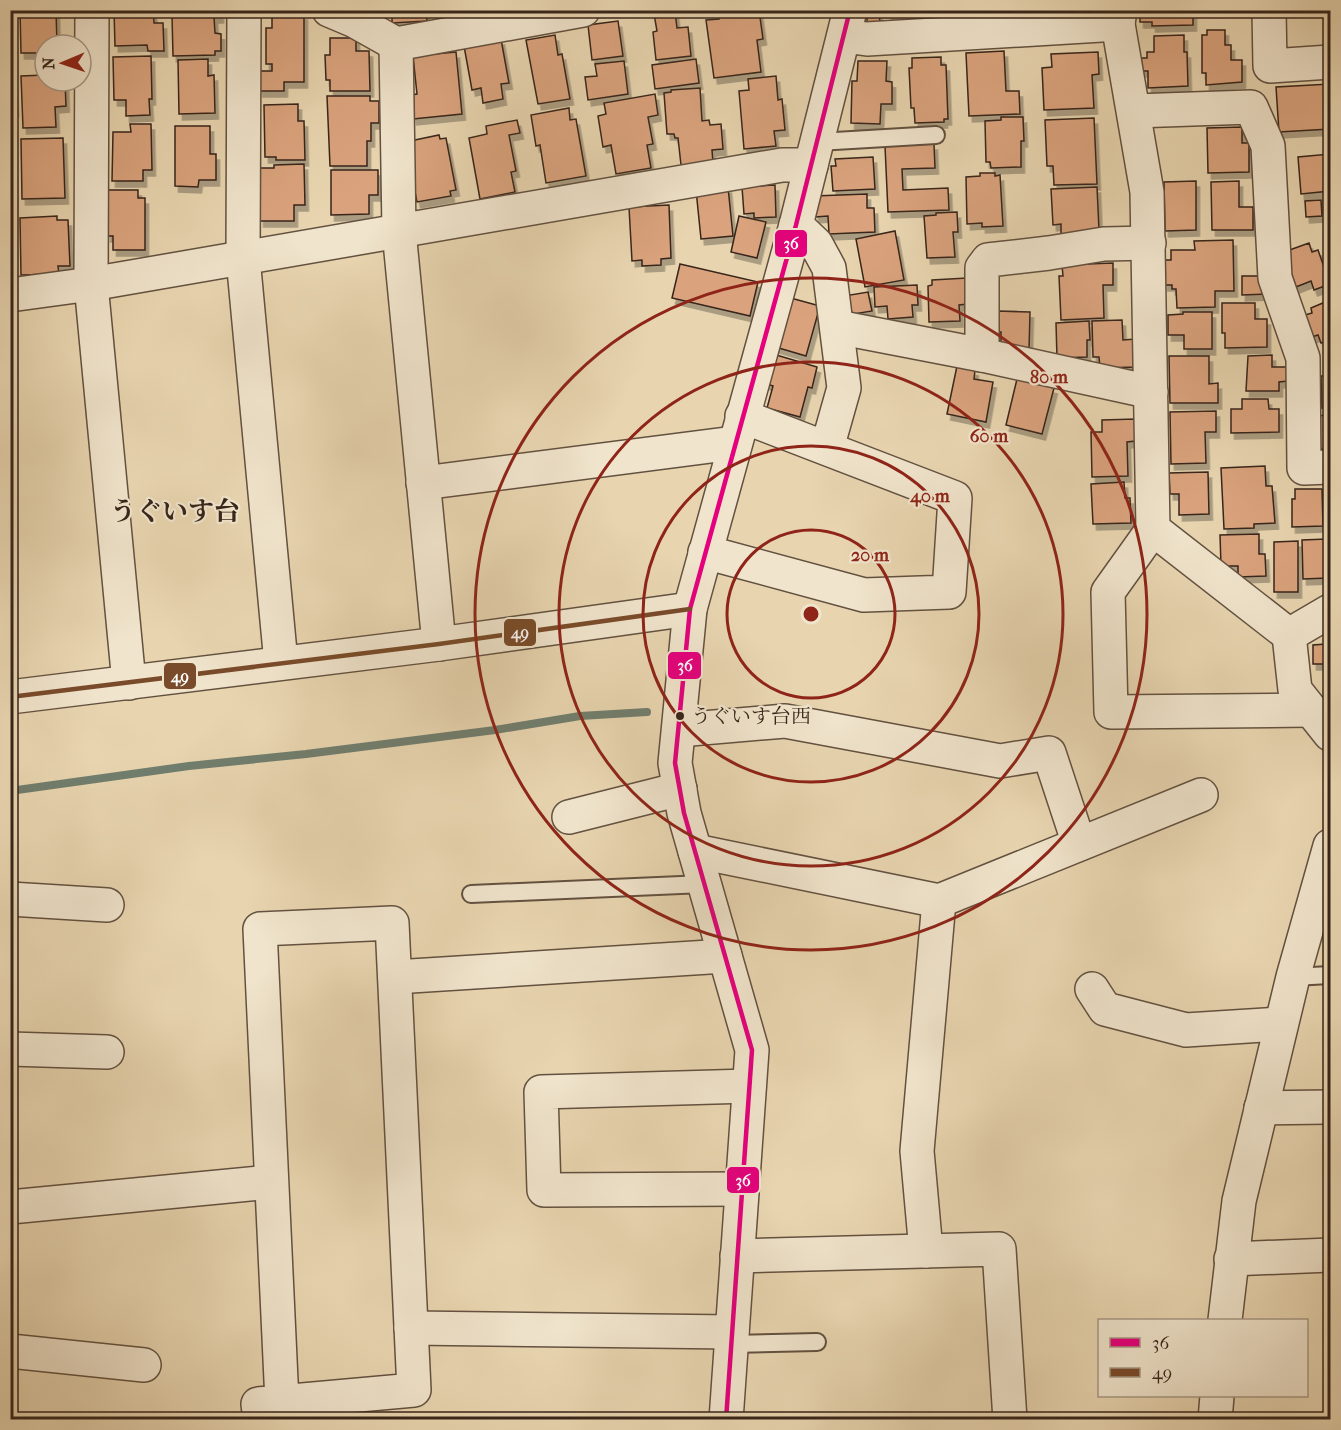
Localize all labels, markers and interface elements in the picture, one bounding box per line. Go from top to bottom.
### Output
north arrow [33,33,93,93]
text: N [39,56,58,70]
line badge: 36 [774,229,808,258]
text: 36 [783,234,799,254]
text: 80 m [1030,367,1069,388]
text: 60 m [970,426,1009,447]
text: 40 m [909,486,951,507]
district label: うぐいす台 [110,496,240,527]
text: 20 m [851,545,890,566]
centre of rings [801,604,821,624]
line badge: 49 [503,618,537,647]
text: 49 [510,623,529,643]
line badge: 36 [667,651,702,680]
text: 36 [677,656,693,676]
line badge: 49 [163,662,197,690]
text: 49 [170,667,189,687]
place label: うぐいす台西 [691,705,811,728]
marker: うぐいす台西 [674,710,686,722]
line badge: 36 [726,1166,760,1194]
text: 36 [735,1171,751,1191]
legend [1098,1319,1308,1397]
text: 36 [1152,1333,1169,1354]
text: 49 [1152,1363,1172,1384]

